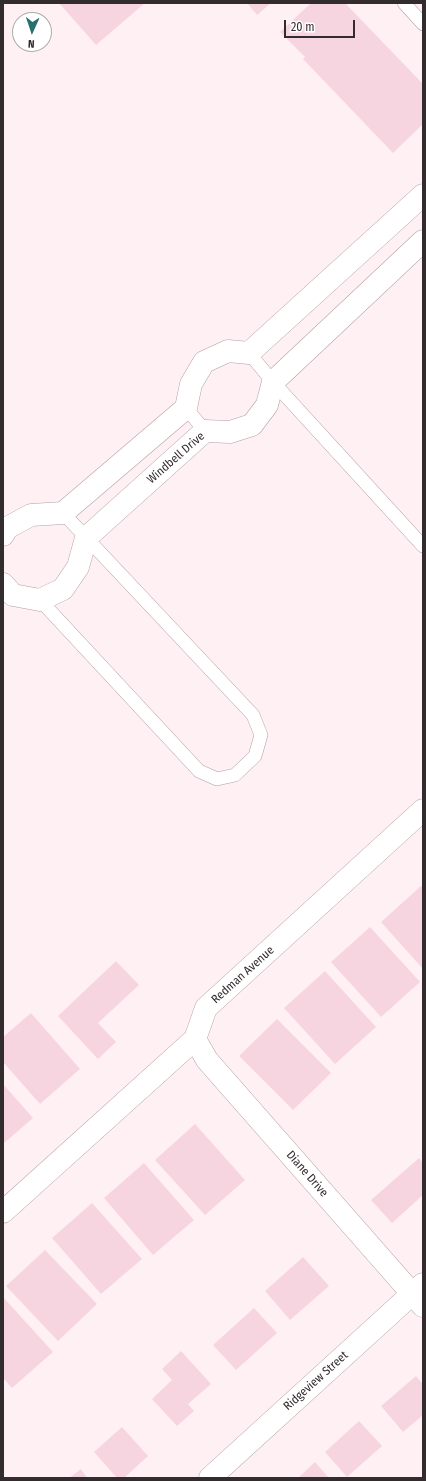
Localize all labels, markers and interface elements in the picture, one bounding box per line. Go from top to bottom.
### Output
north arrow [12,12,52,52]
scale bar [286,12,357,38]
text: 20 m [291,20,315,34]
text: N [28,37,35,50]
street label: Windbell Drive [144,429,208,487]
street label: Redman Avenue [209,943,277,1007]
street label: Diane Drive [283,1148,331,1200]
street label: Ridgeview Street [281,1348,351,1414]

